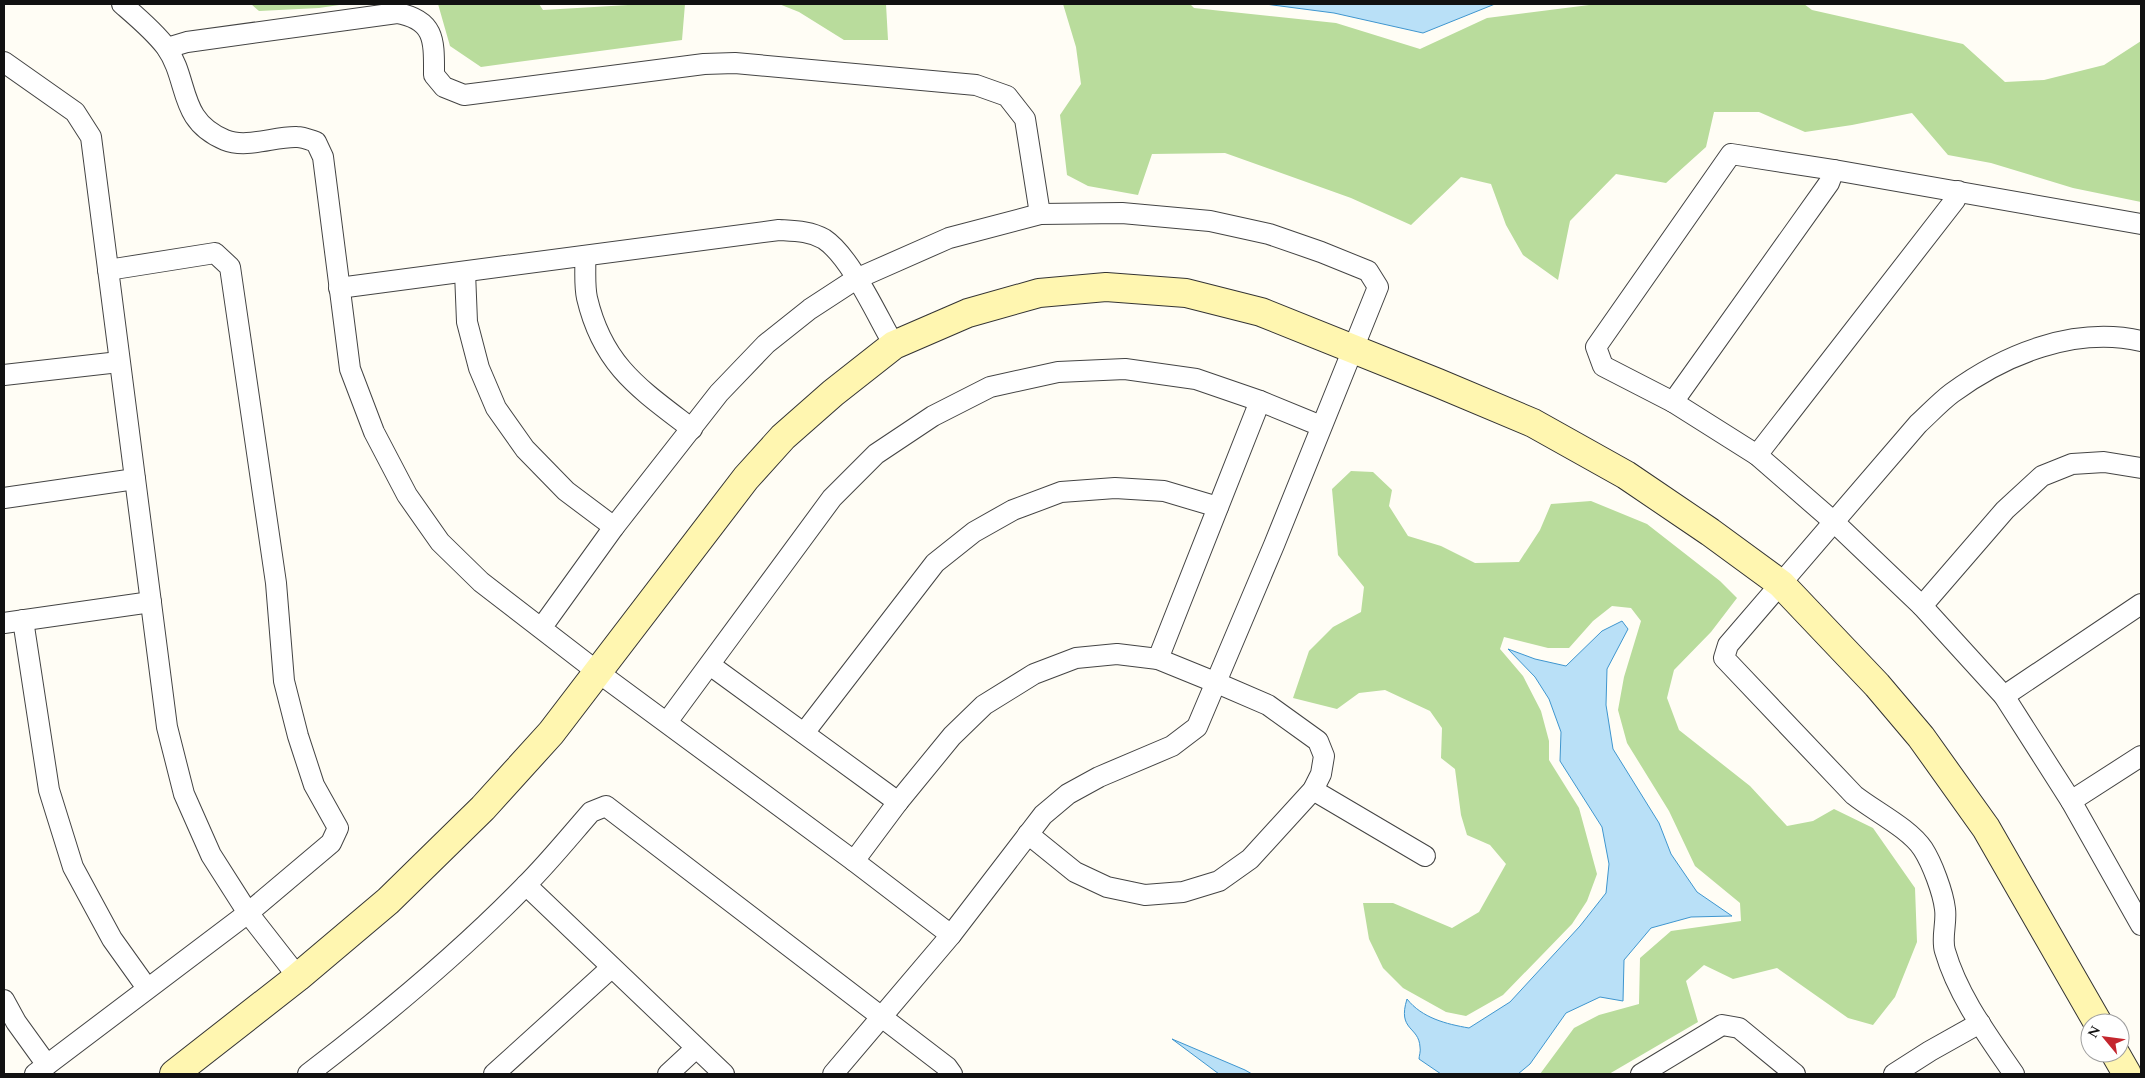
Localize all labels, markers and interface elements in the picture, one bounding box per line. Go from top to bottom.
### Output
north arrow [2080,1013,2130,1063]
text: N [2082,1022,2106,1042]

